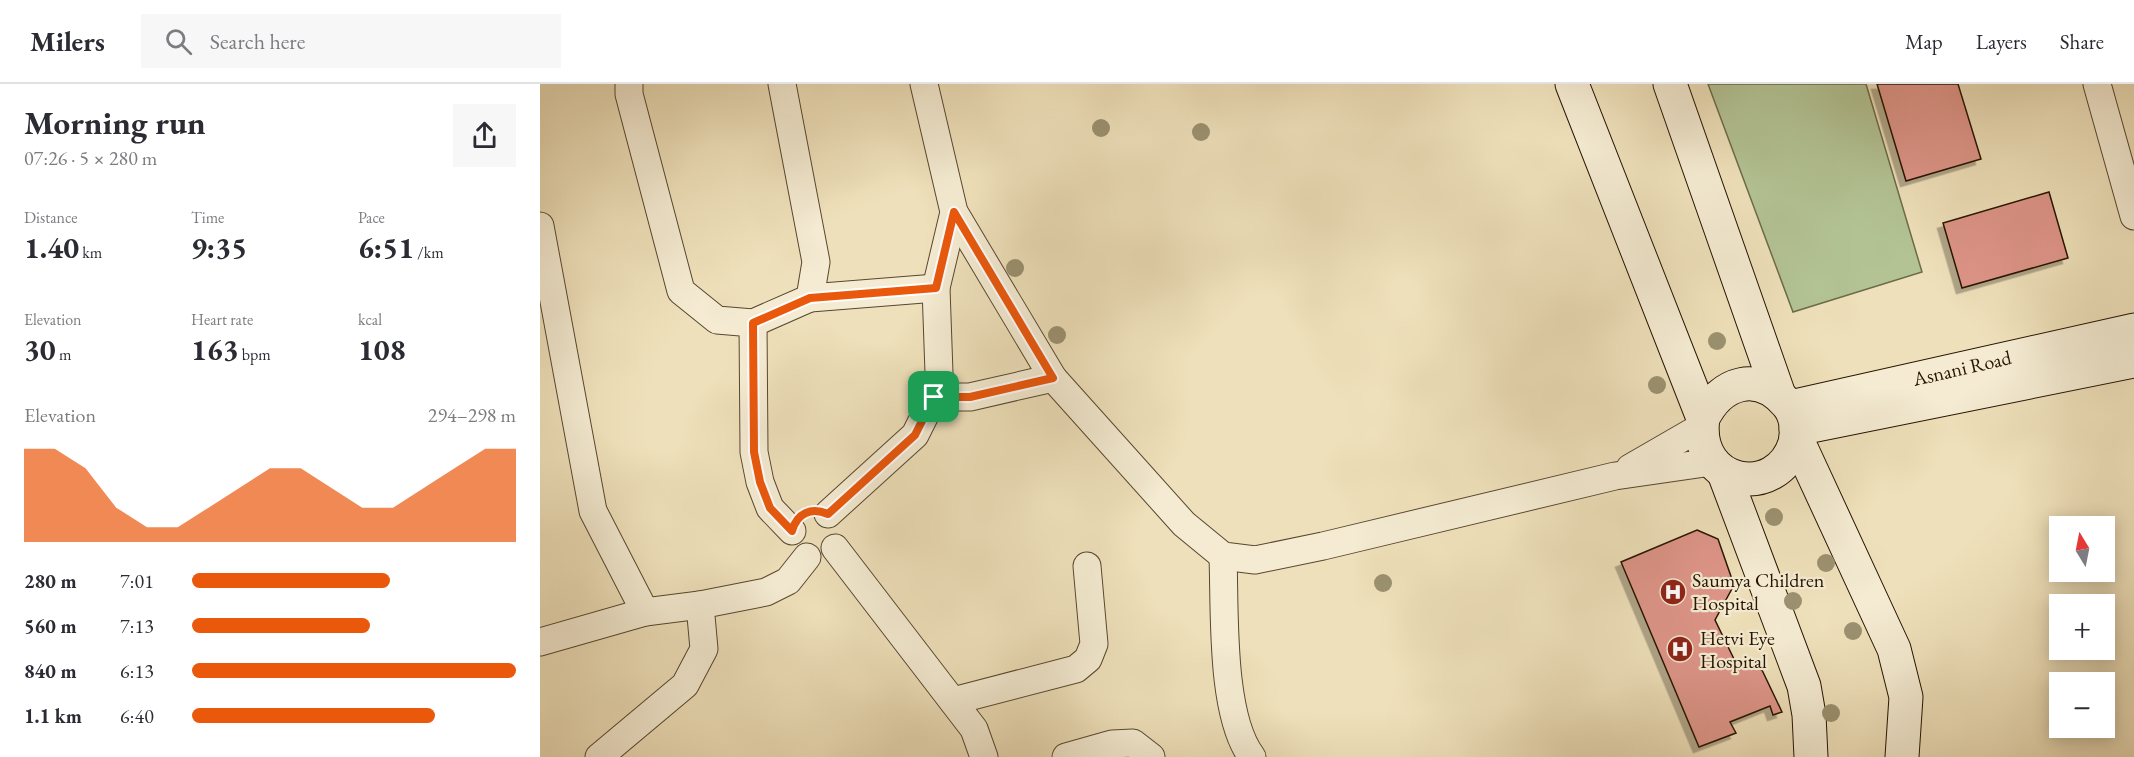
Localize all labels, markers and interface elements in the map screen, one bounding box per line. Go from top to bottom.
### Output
search box [141,14,561,68]
text: Milers [30,23,105,59]
icon: search [162,25,195,58]
text: Search here [210,27,305,56]
text: Map [1905,28,1943,55]
text: Layers [1976,28,2027,55]
text: Share [2060,28,2104,55]
text: Morning run [24,101,206,144]
button: share [453,104,516,167]
text: 07:26 · 5 × 280 m [24,145,157,171]
text: Distance [24,207,77,228]
text: Time [191,207,224,228]
text: Pace [358,207,385,228]
text: 1.40 [24,228,79,267]
text: 9:35 [191,228,247,267]
text: 6:51 [358,228,414,267]
text: km [79,242,102,263]
text: /km [414,242,444,263]
text: Elevation [24,309,82,330]
text: Heart rate [191,309,253,330]
text: kcal [358,309,382,330]
text: 30 [24,330,56,369]
text: 163 [191,330,239,369]
text: 108 [358,330,406,369]
text: m [56,344,71,365]
text: bpm [239,344,271,365]
street label: Asnani Road [1909,344,2015,392]
pin [908,371,959,422]
icon: arrive [917,380,950,413]
text: Elevation [24,402,96,428]
text: 294–298 m [428,402,516,428]
north arrow [2049,516,2115,582]
map controls [2049,516,2115,738]
place label: Saumya Children Hospital [1692,567,1825,616]
text: 280 m [24,568,77,594]
text: 7:01 [120,568,154,594]
hospital icon: Saumya Children Hospital [1658,577,1688,607]
button: + [2049,594,2115,660]
text: 560 m [24,613,77,639]
text: 7:13 [120,613,154,639]
place label: Hetvi Eye Hospital [1700,625,1775,674]
hospital icon: Hetvi Eye Hospital [1665,634,1695,664]
text: 840 m [24,658,77,684]
text: 6:13 [120,658,154,684]
button: − [2049,672,2115,738]
text: 1.1 km [24,703,82,729]
text: 6:40 [120,703,154,729]

